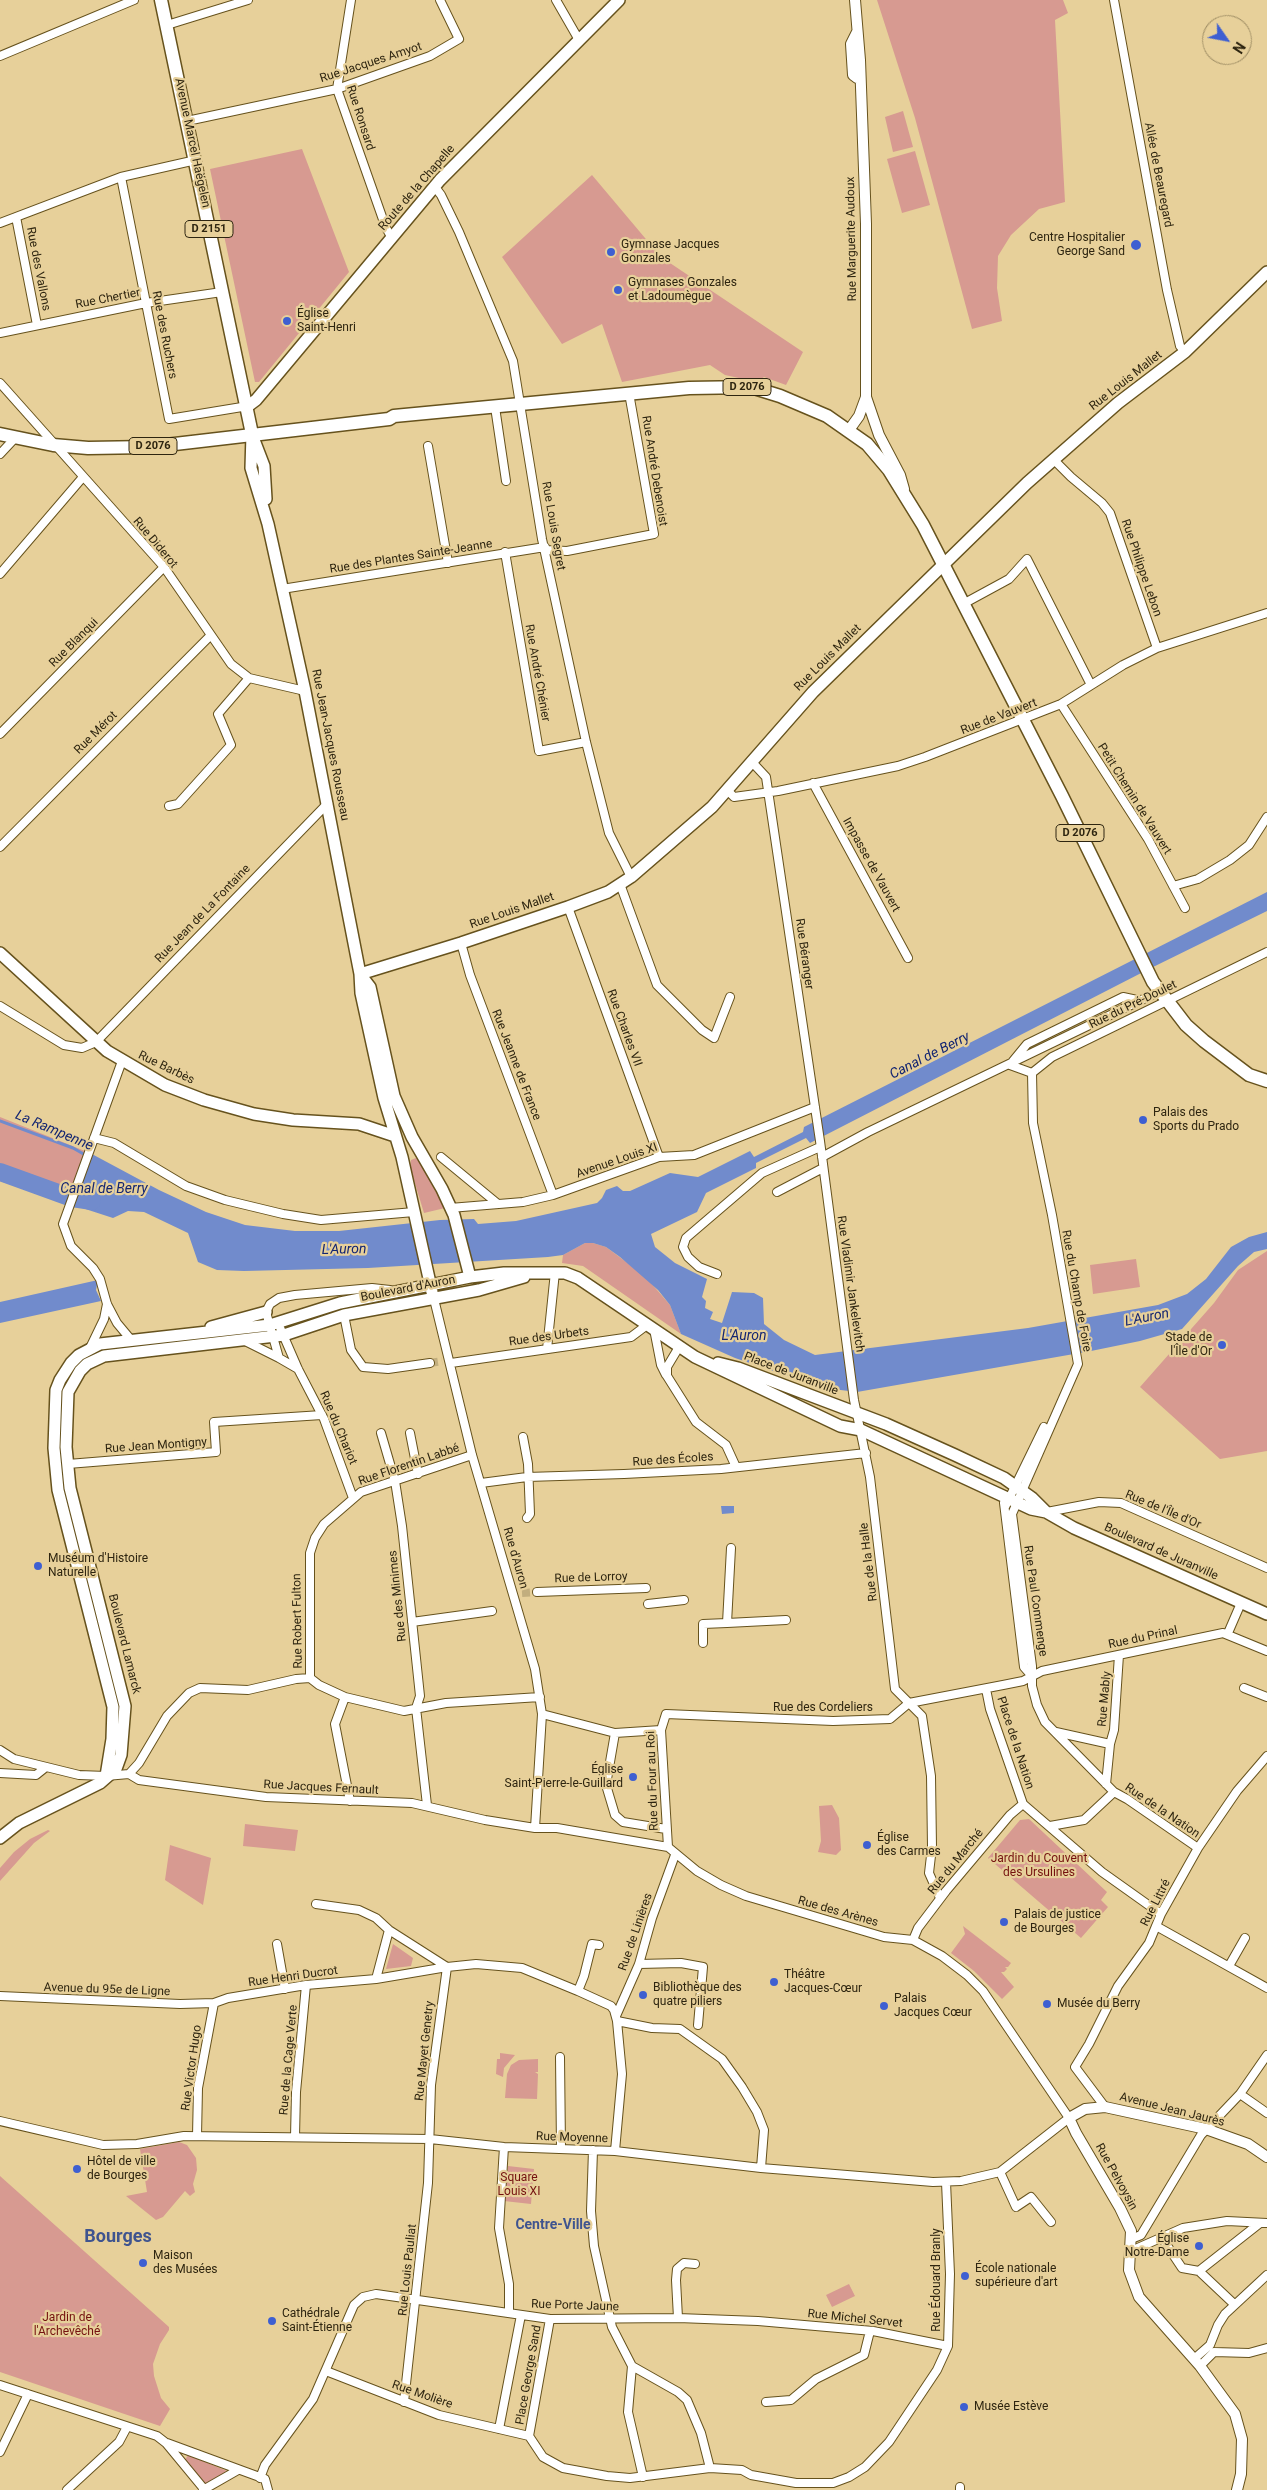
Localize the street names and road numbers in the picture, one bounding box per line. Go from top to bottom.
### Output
street label: Rue Jacques Amyot [318,40,424,86]
street label: Avenue Marcel Haëgelen [171,77,213,209]
street label: Rue Ronsard [343,84,377,152]
street label: Allée de Beauregard [1141,121,1175,229]
street label: Route de la Chapelle [376,142,458,234]
street label: Rue Marguerite Audoux [844,176,860,302]
road number: D 2151 [185,220,233,238]
street label: Rue des Vallons [23,226,53,312]
street label: Rue Chertier [74,286,142,312]
street label: Rue des Ruchers [148,290,180,380]
street label: Rue Louis Mallet [1087,348,1165,414]
road number: D 2076 [723,378,771,396]
street label: Rue André Debenoist [638,415,670,527]
road number: D 2076 [129,438,177,454]
street label: Rue Louis Segret [538,481,568,571]
street label: Rue Diderot [130,515,180,571]
street label: Rue Philippe Lebon [1118,517,1164,619]
street label: Rue des Plantes Sainte-Jeanne [329,537,493,577]
street label: Rue Blanqui [47,616,101,670]
street label: Rue Louis Mallet [792,622,864,694]
street label: Rue André Chénier [521,623,553,723]
street label: Rue Jean-Jacques Rousseau [308,668,352,822]
street label: Rue de Vauvert [959,696,1039,738]
street label: Rue Mérot [71,708,121,758]
street label: Petit Chemin de Vauvert [1094,741,1174,857]
street label: Impasse de Vauvert [839,815,903,915]
road number: D 2076 [1056,824,1104,841]
street label: Rue Jean de La Fontaine [152,862,254,966]
street label: Rue Louis Mallet [468,890,556,932]
street label: Rue Béranger [792,918,816,990]
street label: Rue du Pré-Doulet [1087,978,1179,1032]
street label: Rue Charles VII [603,987,645,1069]
street label: Rue Jeanne de France [488,1007,544,1123]
street label: Rue Barbès [136,1048,196,1088]
street label: Avenue Louis XI [574,1140,660,1182]
street label: Rue Vladimir Jankelevitch [833,1215,867,1353]
street label: Rue du Champ de Foire [1058,1229,1094,1353]
street label: Boulevard d'Auron [359,1273,457,1305]
street label: Rue des Urbets [508,1324,590,1350]
street label: Place de Juranville [742,1349,840,1399]
street label: Rue du Chariot [316,1389,360,1467]
street label: Rue Jean Montigny [104,1435,208,1457]
street label: Rue Florentin Labbé [357,1441,461,1489]
street label: Rue des Écoles [632,1450,714,1470]
street label: Rue de l'Île d'Or [1123,1488,1203,1532]
street label: Boulevard de Juranville [1102,1520,1220,1584]
street label: Rue de la Halle [857,1522,881,1602]
street label: Rue d'Auron [499,1526,531,1590]
street label: Rue Paul Commenge [1020,1545,1050,1657]
street label: Rue des Minimes [386,1550,410,1642]
street label: Rue de Lorroy [554,1570,628,1586]
street label: Rue Robert Fulton [290,1573,306,1669]
street label: Boulevard Lamarck [105,1593,143,1695]
street label: Rue du Prinal [1107,1624,1179,1652]
street label: Rue Mably [1095,1671,1115,1727]
street label: Place de la Nation [993,1695,1037,1791]
street label: Rue des Cordeliers [773,1701,873,1715]
street label: Rue du Four au Roi [644,1731,662,1831]
street label: Rue Jacques Fernault [263,1778,379,1798]
street label: Rue de la Nation [1122,1781,1202,1841]
street label: Rue du Marché [925,1826,987,1898]
street label: Rue Littré [1138,1877,1174,1929]
street label: Rue de Linières [616,1891,656,1973]
street label: Rue des Arènes [796,1894,880,1930]
street label: Rue Henri Ducrot [247,1964,339,1990]
street label: Avenue du 95e de Ligne [43,1981,171,1999]
street label: Rue Mayet Genetry [413,2000,437,2102]
street label: Rue de la Cage Verte [277,2004,301,2116]
street label: Rue Victor Hugo [179,2024,205,2112]
street label: Avenue Jean Jaurès [1118,2090,1226,2130]
street label: Rue Moyenne [536,2130,608,2146]
street label: Rue Pelvoysin [1092,2141,1140,2213]
street label: Rue Louis Pauliat [396,2223,420,2317]
street label: Rue Édouard Branly [930,2228,944,2332]
street label: Rue Porte Jaune [531,2297,619,2315]
street label: Rue Michel Servet [807,2307,903,2331]
street label: Place George Sand [513,2324,545,2426]
street label: Rue Molière [390,2378,454,2412]

